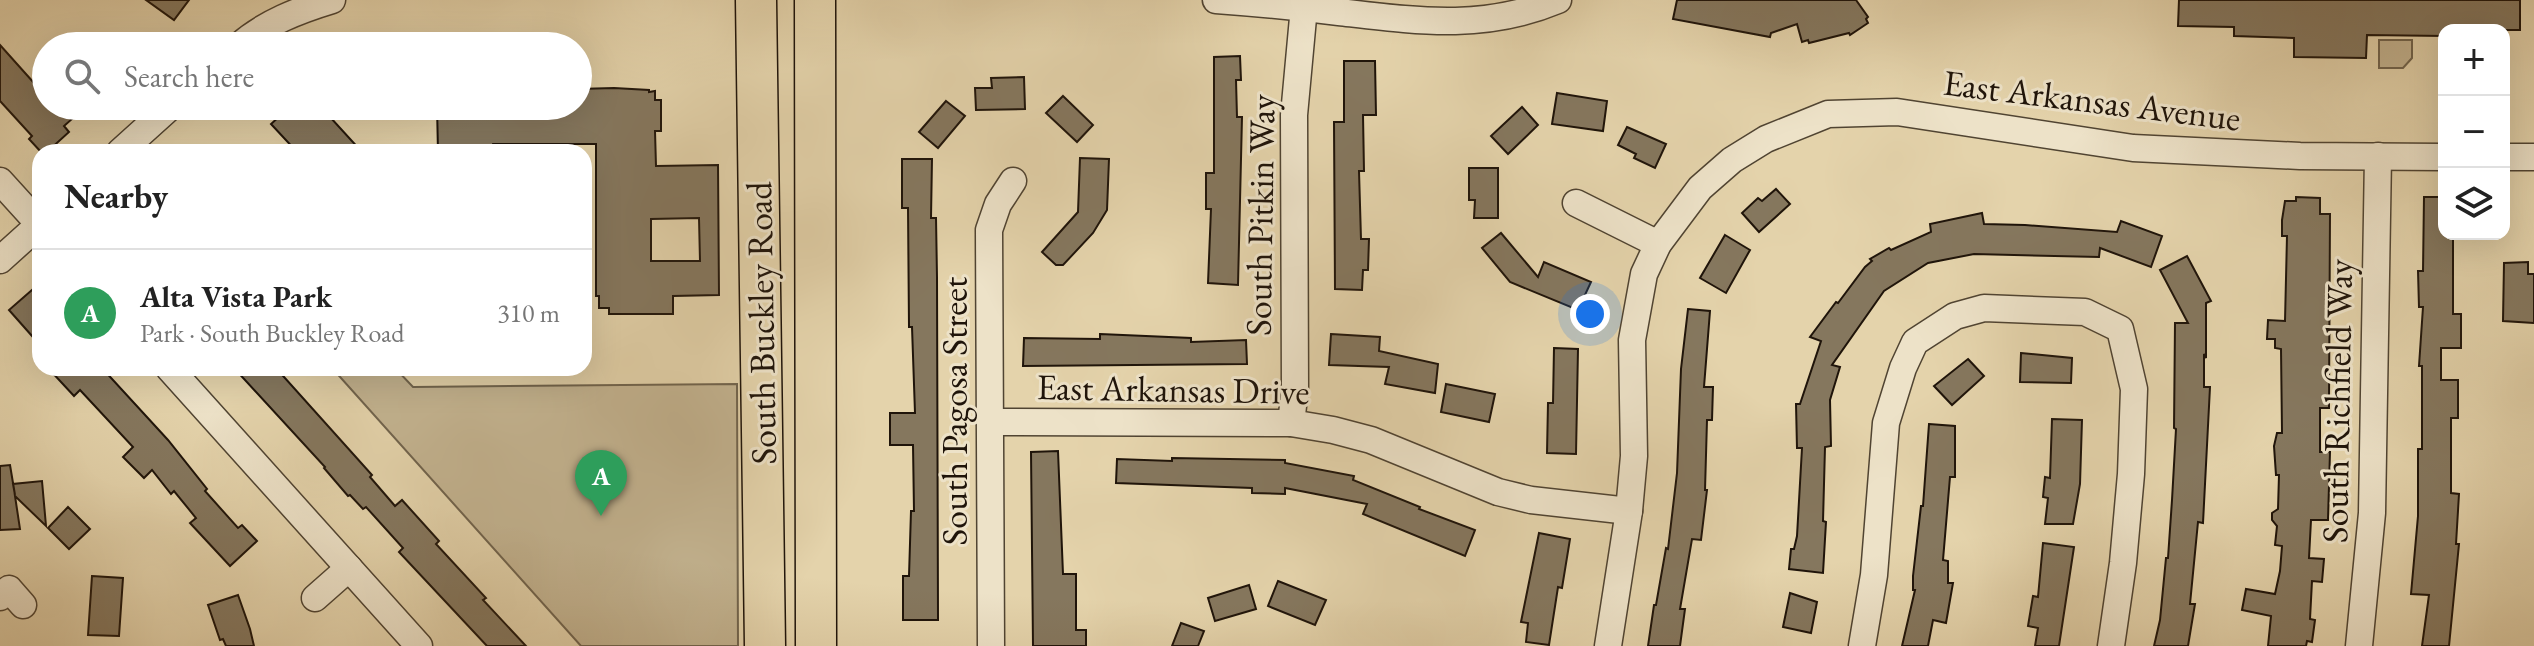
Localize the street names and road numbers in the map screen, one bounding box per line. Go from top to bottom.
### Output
street label: East Arkansas Avenue [1941,58,2243,142]
street label: South Pitkin Way [1234,94,1286,336]
street label: South Buckley Road [735,180,787,465]
street label: South Richfield Way [2311,258,2363,543]
street label: South Pagosa Street [931,276,978,545]
street label: East Arkansas Drive [1036,363,1310,415]

